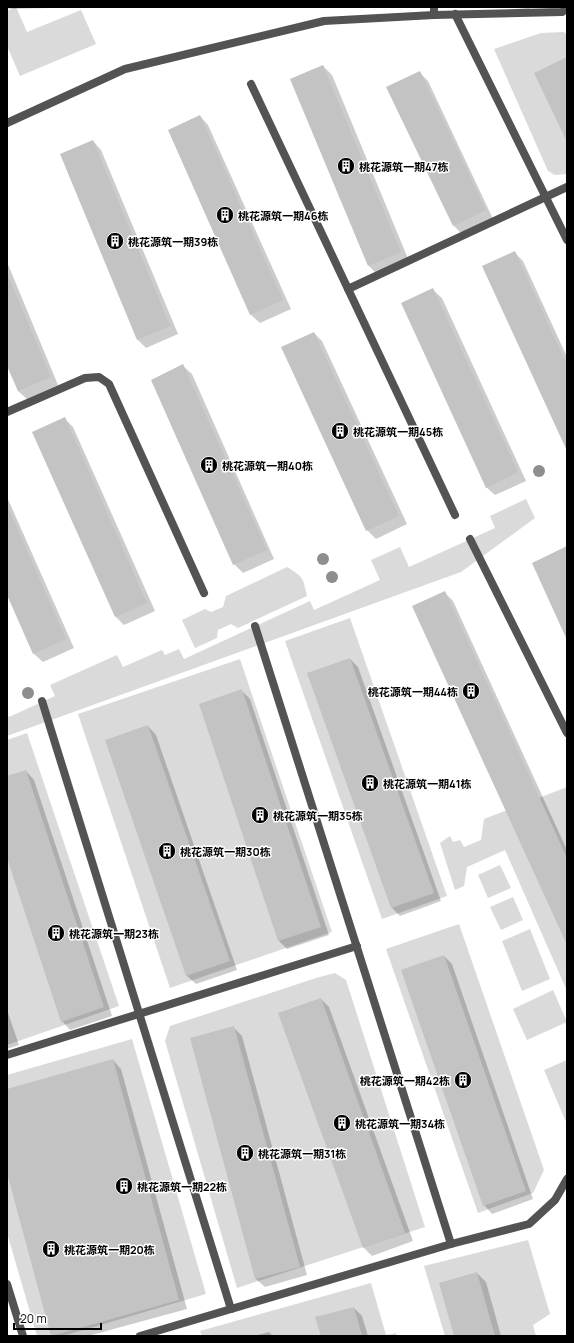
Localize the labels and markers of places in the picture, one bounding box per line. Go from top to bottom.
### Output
building icon: 桃花源筑一期47栋 [336,156,356,176]
place label: 桃花源筑一期47栋 [359,159,449,174]
building icon: 桃花源筑一期46栋 [215,205,235,225]
place label: 桃花源筑一期46栋 [238,208,329,223]
building icon: 桃花源筑一期39栋 [105,231,125,251]
place label: 桃花源筑一期39栋 [128,234,218,249]
building icon: 桃花源筑一期45栋 [330,421,350,441]
place label: 桃花源筑一期45栋 [353,424,443,439]
building icon: 桃花源筑一期40栋 [199,455,219,475]
place label: 桃花源筑一期40栋 [222,458,313,473]
building icon: 桃花源筑一期44栋 [461,681,481,701]
place label: 桃花源筑一期44栋 [368,684,458,699]
building icon: 桃花源筑一期41栋 [360,773,380,793]
place label: 桃花源筑一期41栋 [383,776,472,791]
building icon: 桃花源筑一期35栋 [250,805,270,825]
place label: 桃花源筑一期35栋 [273,808,363,823]
building icon: 桃花源筑一期30栋 [157,841,177,861]
place label: 桃花源筑一期30栋 [180,844,271,859]
building icon: 桃花源筑一期23栋 [46,923,66,943]
place label: 桃花源筑一期23栋 [69,926,159,941]
building icon: 桃花源筑一期42栋 [453,1070,473,1090]
place label: 桃花源筑一期42栋 [360,1073,450,1088]
building icon: 桃花源筑一期34栋 [332,1113,352,1133]
place label: 桃花源筑一期34栋 [355,1116,445,1131]
building icon: 桃花源筑一期31栋 [235,1143,255,1163]
place label: 桃花源筑一期31栋 [258,1146,346,1161]
building icon: 桃花源筑一期22栋 [114,1176,134,1196]
place label: 桃花源筑一期22栋 [137,1179,227,1194]
building icon: 桃花源筑一期20栋 [41,1239,61,1259]
place label: 桃花源筑一期20栋 [64,1242,155,1257]

